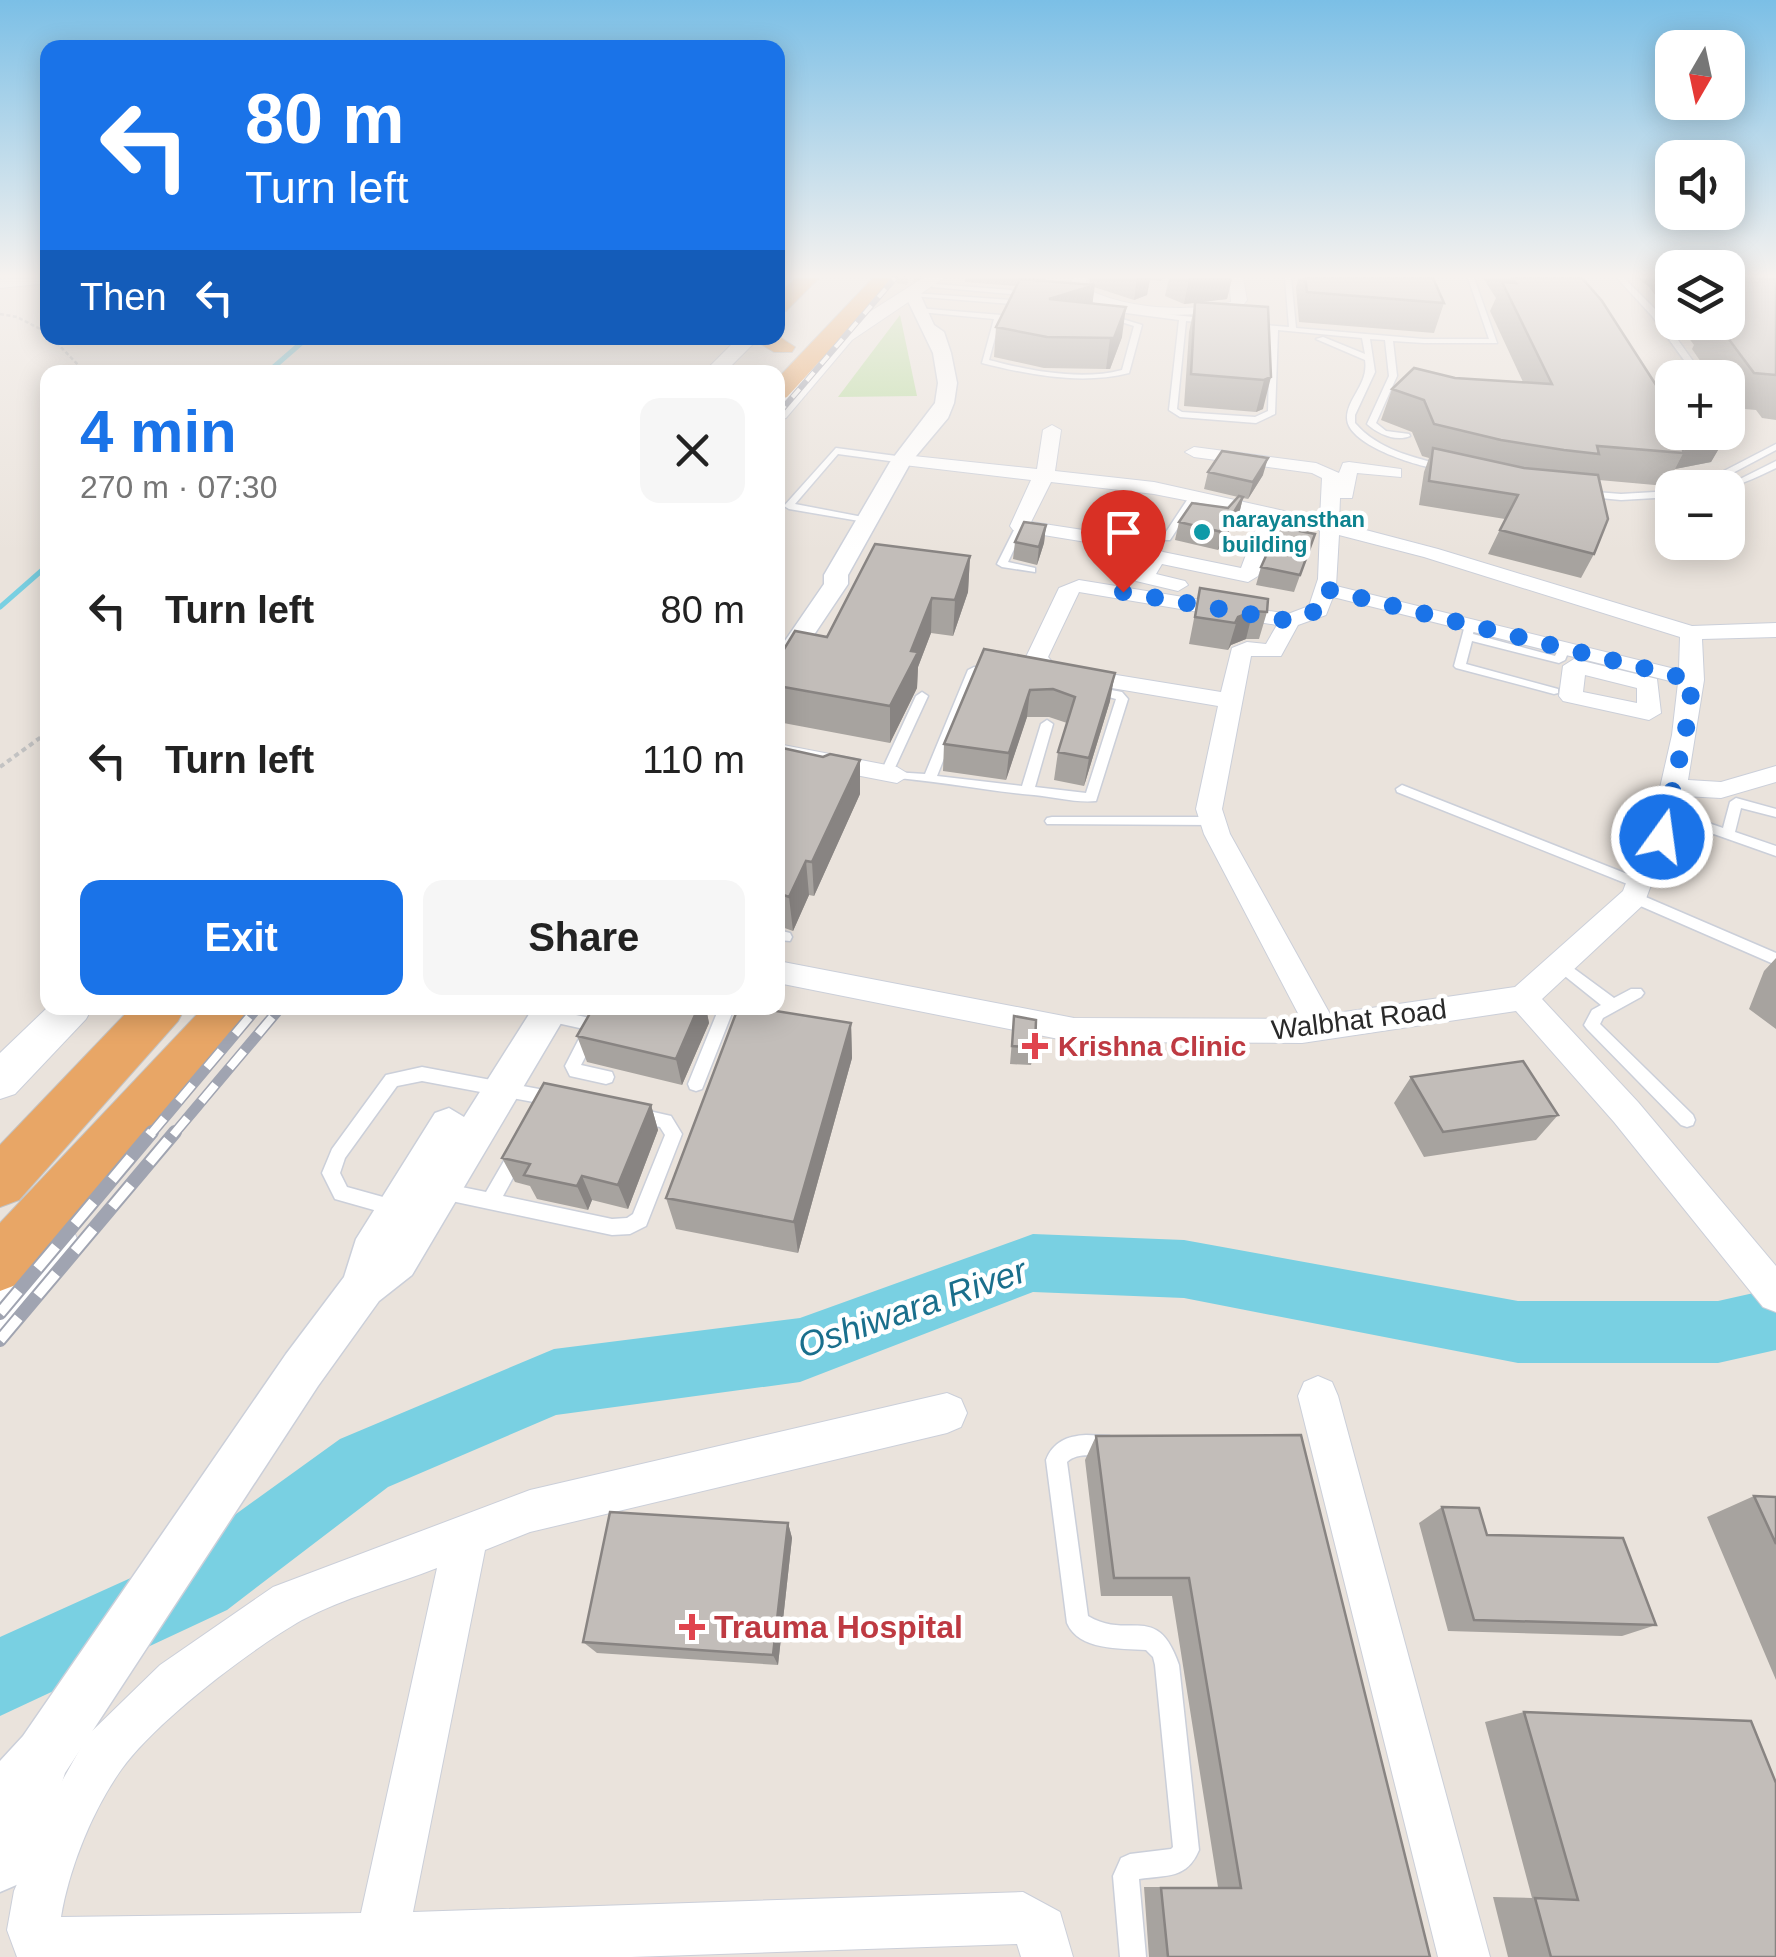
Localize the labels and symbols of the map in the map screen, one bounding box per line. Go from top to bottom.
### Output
north arrow [1655,30,1745,120]
pin [1081,490,1166,593]
place label: narayansthan building [1222,507,1365,557]
marker: narayansthan building [1191,521,1213,543]
position arrow [1610,785,1714,889]
street label: Walbhat Road [1270,993,1448,1046]
place label: Krishna Clinic [1058,1031,1246,1062]
marker: Krishna Clinic [1022,1033,1048,1059]
water label: Oshiwara River [792,1250,1033,1365]
place label: Trauma Hospital [714,1609,963,1645]
marker: Trauma Hospital [679,1614,705,1640]

